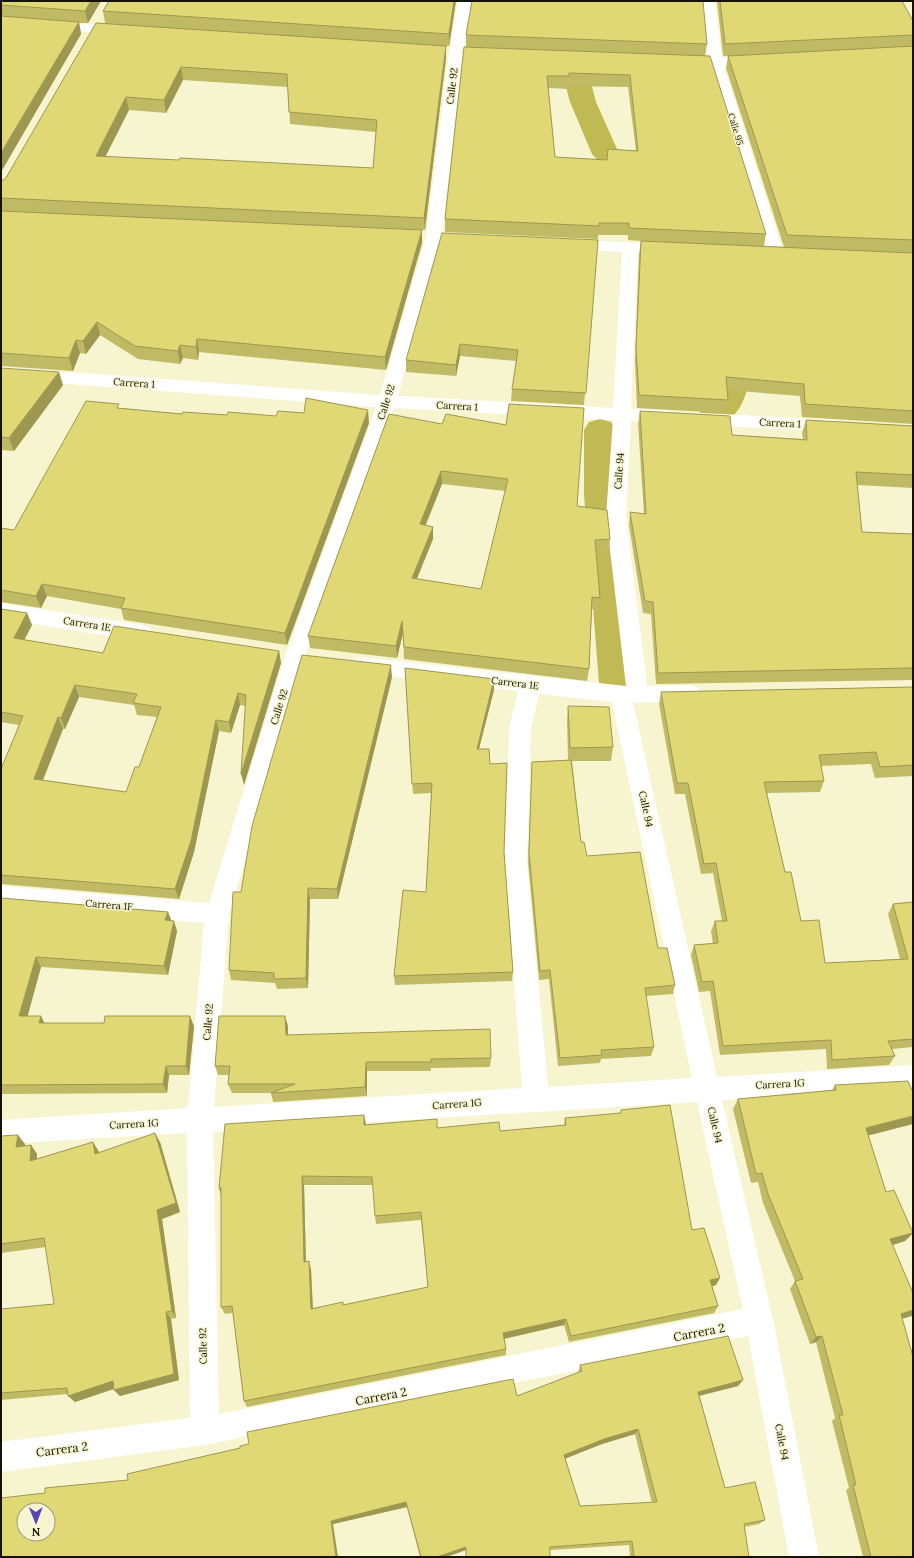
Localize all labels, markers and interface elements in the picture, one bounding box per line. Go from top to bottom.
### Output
street label: Calle 92 [443,67,461,105]
street label: Calle 95 [726,112,746,147]
street label: Carrera 1 [113,375,156,391]
street label: Calle 92 [374,382,398,422]
street label: Carrera 1 [436,398,479,414]
street label: Carrera 1 [759,415,802,431]
street label: Calle 94 [611,452,627,490]
street label: Carrera 1E [62,614,112,634]
street label: Carrera 1E [490,674,540,692]
street label: Calle 92 [267,688,291,726]
street label: Calle 94 [636,790,656,829]
street label: Carrera 1F [85,896,134,914]
street label: Calle 92 [200,1003,216,1041]
street label: Carrera 1G [755,1076,805,1092]
street label: Carrera 1G [432,1096,483,1112]
street label: Calle 94 [705,1106,726,1145]
street label: Carrera 1G [109,1116,159,1132]
street label: Carrera 2 [672,1320,726,1344]
street label: Calle 92 [196,1327,210,1365]
street label: Carrera 2 [354,1384,408,1408]
street label: Calle 94 [772,1423,792,1462]
street label: Carrera 2 [35,1438,89,1460]
north arrow [16,1502,56,1542]
text: N [31,1525,41,1539]

